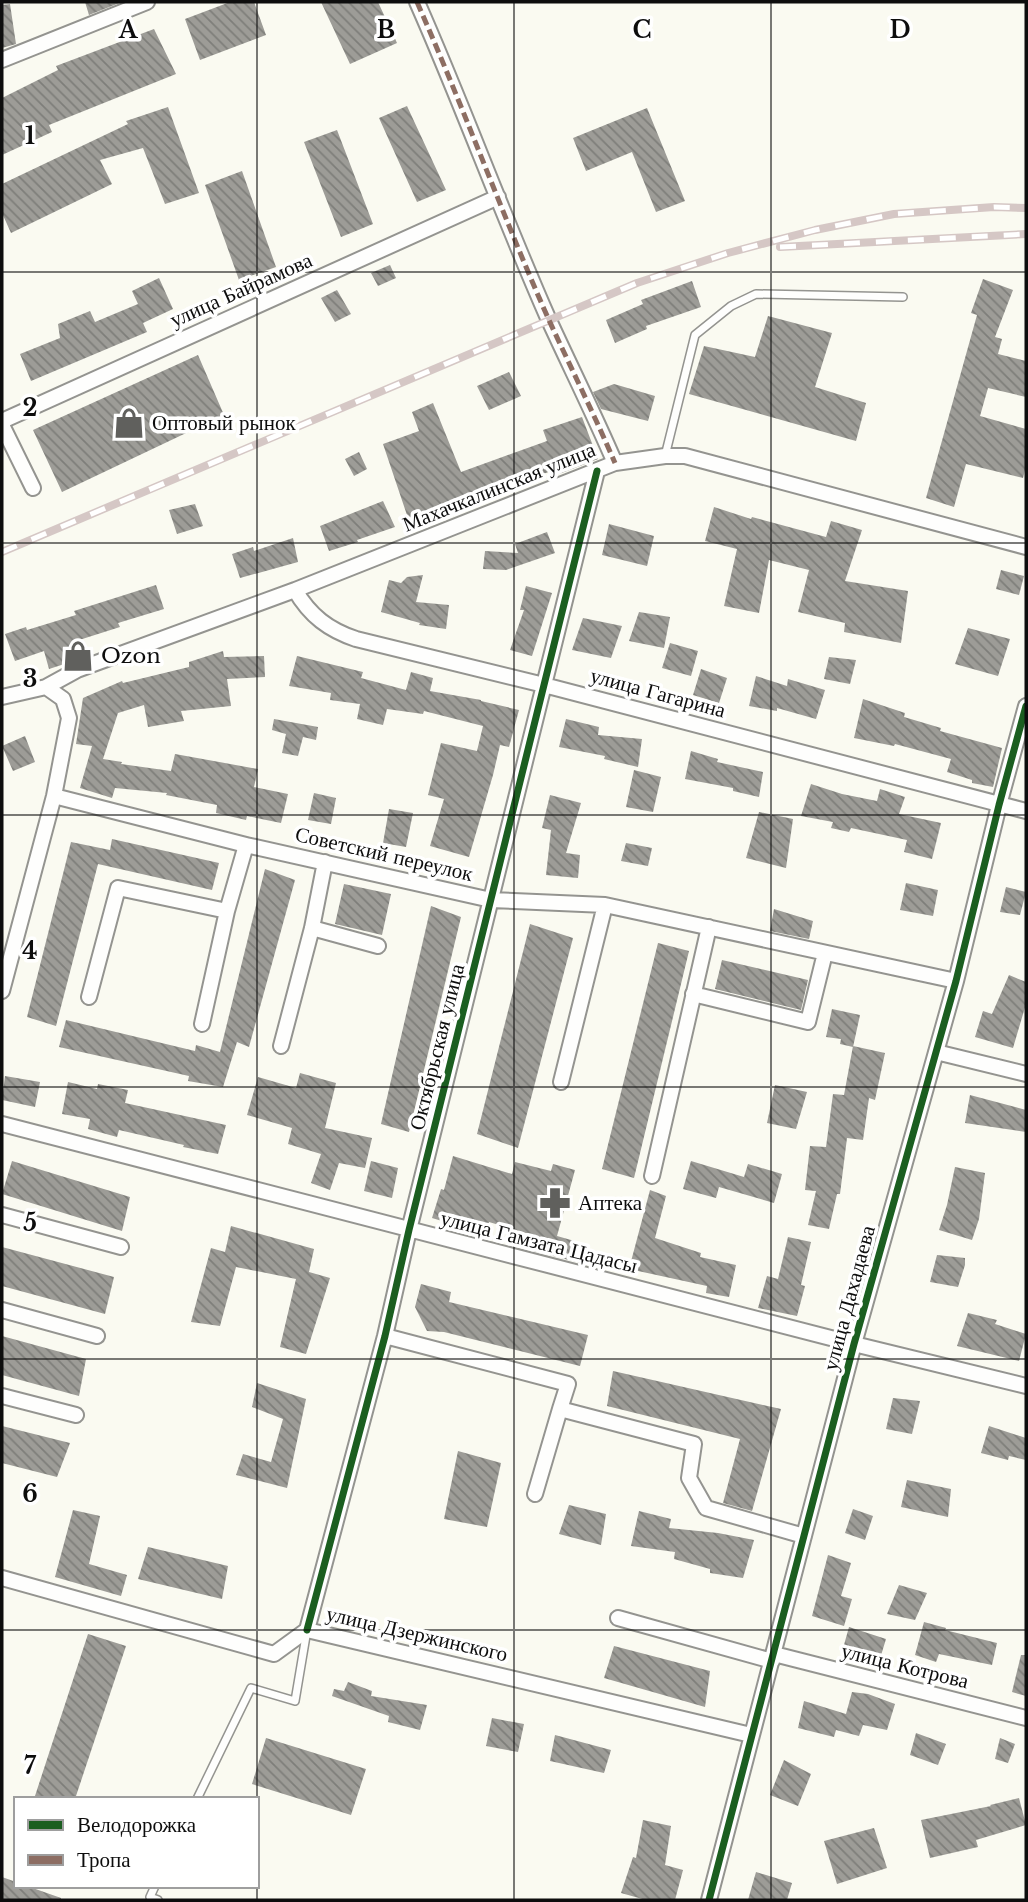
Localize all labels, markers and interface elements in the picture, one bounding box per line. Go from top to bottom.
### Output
text: A [118,16,139,44]
text: B [377,16,395,44]
text: C [633,16,651,44]
text: D [889,16,911,44]
text: 1 [25,122,35,150]
street label: улица Байрамова [166,247,317,333]
text: 2 [23,394,37,422]
shop icon: Оптовый рынок [112,406,146,440]
place label: Оптовый рынок [152,410,296,436]
street label: Махачкалинская улица [399,436,600,538]
shop icon: Ozon [61,639,95,673]
place label: Ozon [101,643,161,669]
street label: улица Гагарина [587,662,729,724]
text: 3 [23,665,37,693]
street label: Советский переулок [293,821,476,887]
text: 4 [22,937,38,965]
street label: Октябрьская улица [404,960,470,1133]
pharmacy icon: Аптека [538,1186,572,1220]
place label: Аптека [578,1190,643,1216]
street label: улица Гамзата Цадасы [438,1205,640,1279]
text: 5 [23,1209,37,1237]
street label: улица Дахадаева [817,1222,881,1373]
text: 6 [22,1480,38,1508]
street label: улица Дзержинского [324,1600,510,1668]
street label: улица Котрова [839,1638,972,1695]
text: 7 [24,1752,37,1780]
legend [14,1797,259,1888]
text: Велодорожка [77,1812,197,1838]
text: Тропа [77,1847,131,1873]

